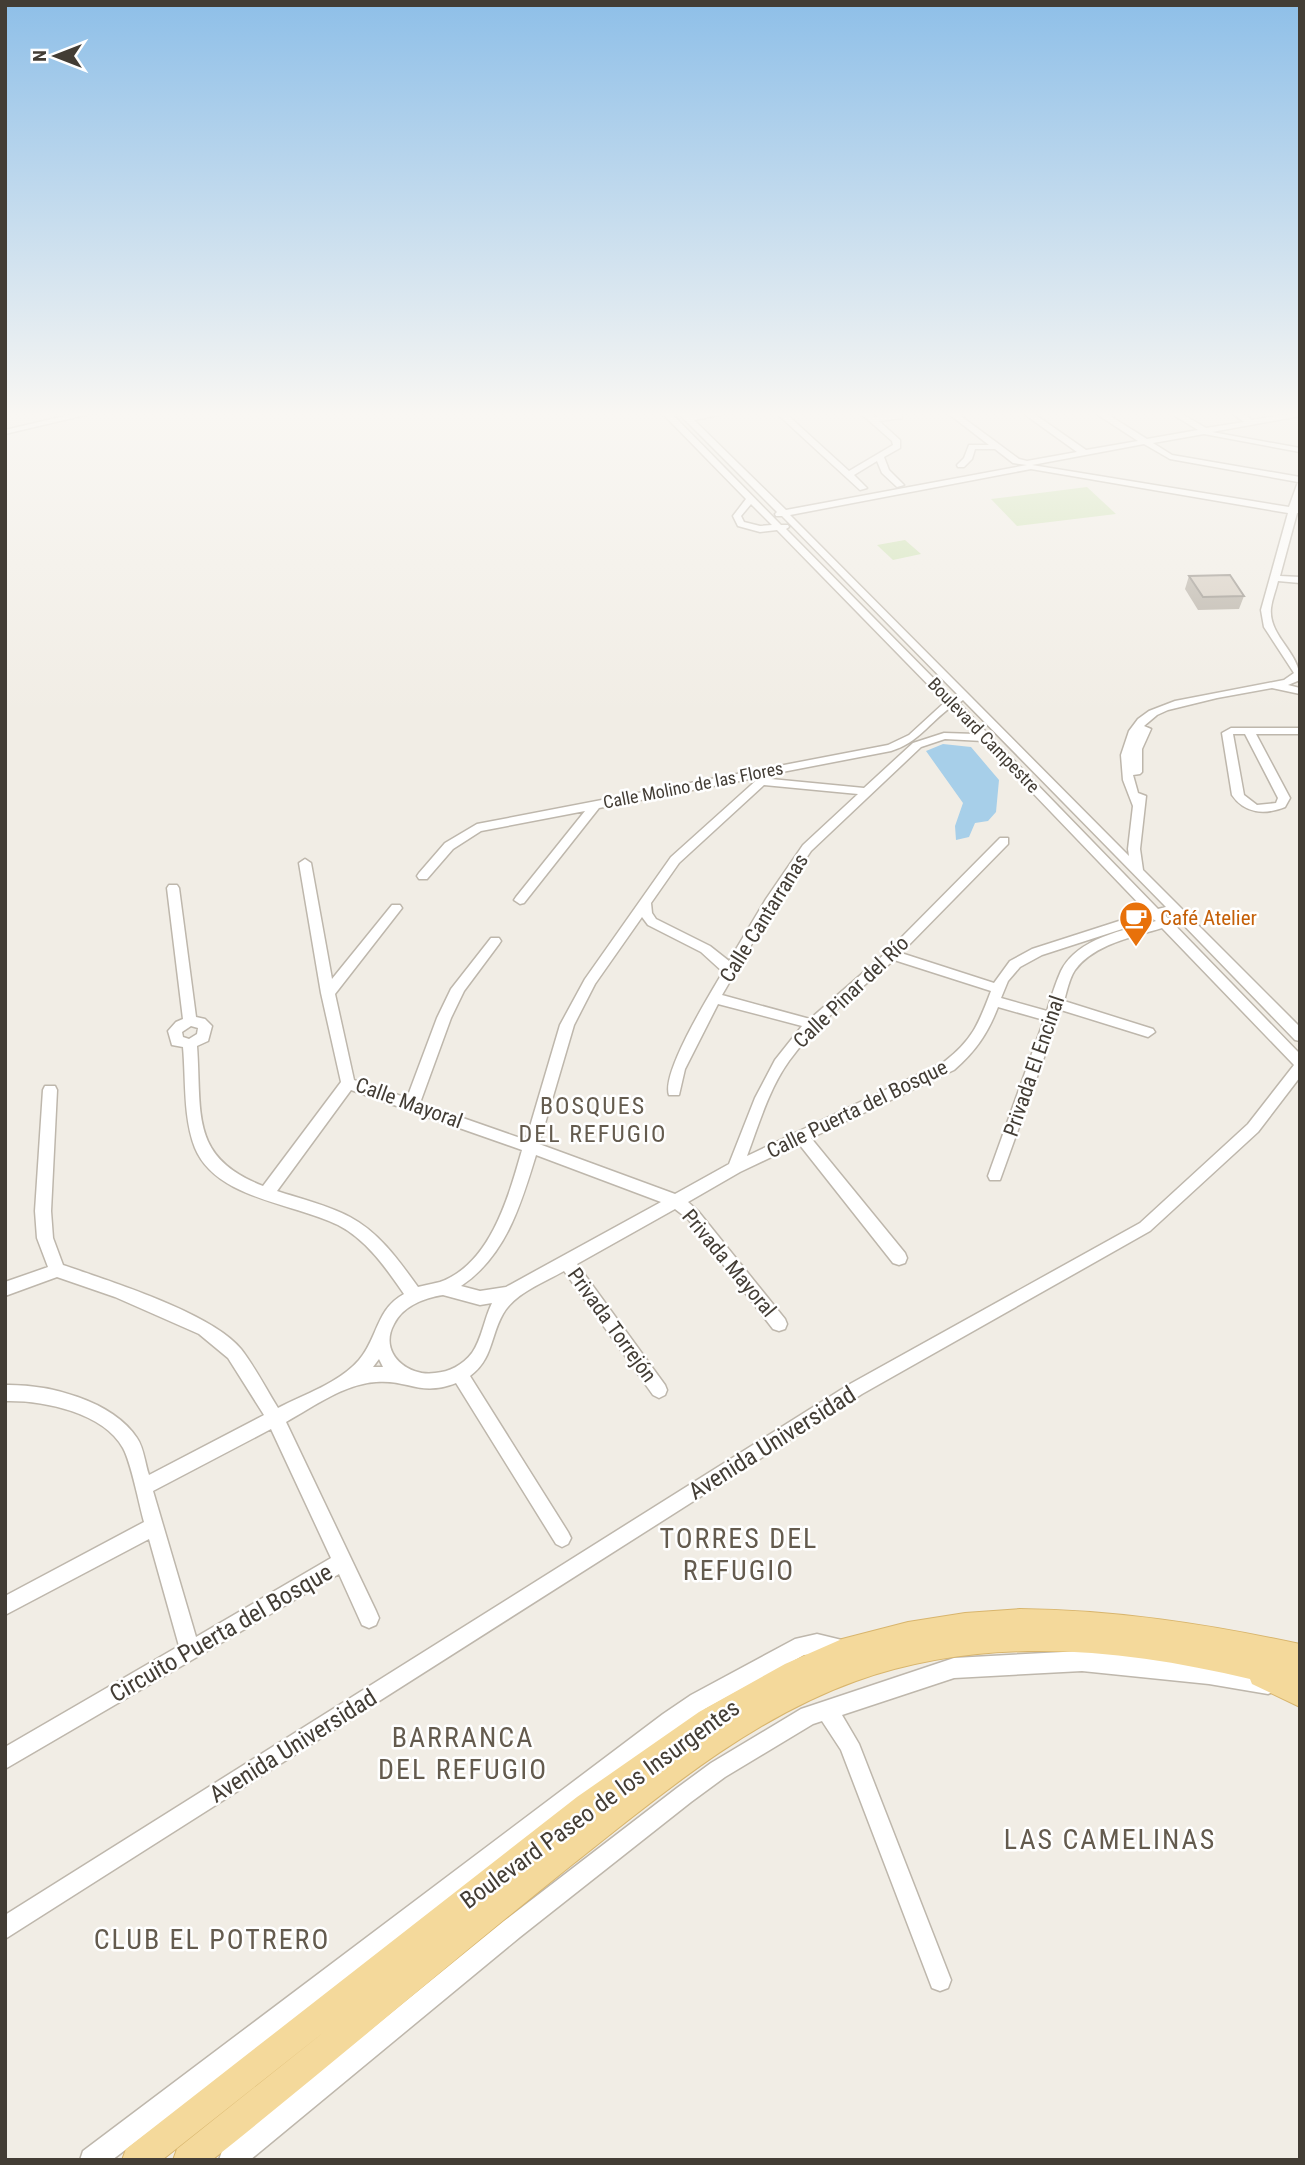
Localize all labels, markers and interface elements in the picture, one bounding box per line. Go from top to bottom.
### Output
north arrow [21,21,91,91]
text: N [28,50,51,62]
street label: Boulevard Campestre [924,673,1044,797]
street label: Calle Molino de las Flores [601,757,785,813]
street label: Calle Cantarranas [715,849,813,987]
cafe icon: Café Atelier [1117,899,1155,948]
place label: Café Atelier [1160,906,1257,930]
street label: Calle Pinar del Río [788,931,914,1053]
street label: Privada El Encinal [999,992,1069,1140]
street label: Calle Puerta del Bosque [763,1055,951,1163]
street label: Calle Mayoral [352,1073,466,1133]
district label: BOSQUES DEL REFUGIO [519,1092,667,1148]
street label: Privada Mayoral [677,1204,781,1322]
street label: Privada Torrejón [563,1263,661,1387]
street label: Avenida Universidad [683,1380,861,1506]
district label: TORRES DEL REFUGIO [660,1522,818,1587]
street label: Circuito Puerta del Bosque [105,1558,337,1708]
street label: Avenida Universidad [204,1683,382,1809]
street label: Boulevard Paseo de los Insurgentes [455,1693,745,1915]
district label: BARRANCA DEL REFUGIO [378,1721,548,1786]
district label: LAS CAMELINAS [1004,1823,1216,1856]
district label: CLUB EL POTRERO [94,1923,330,1956]

